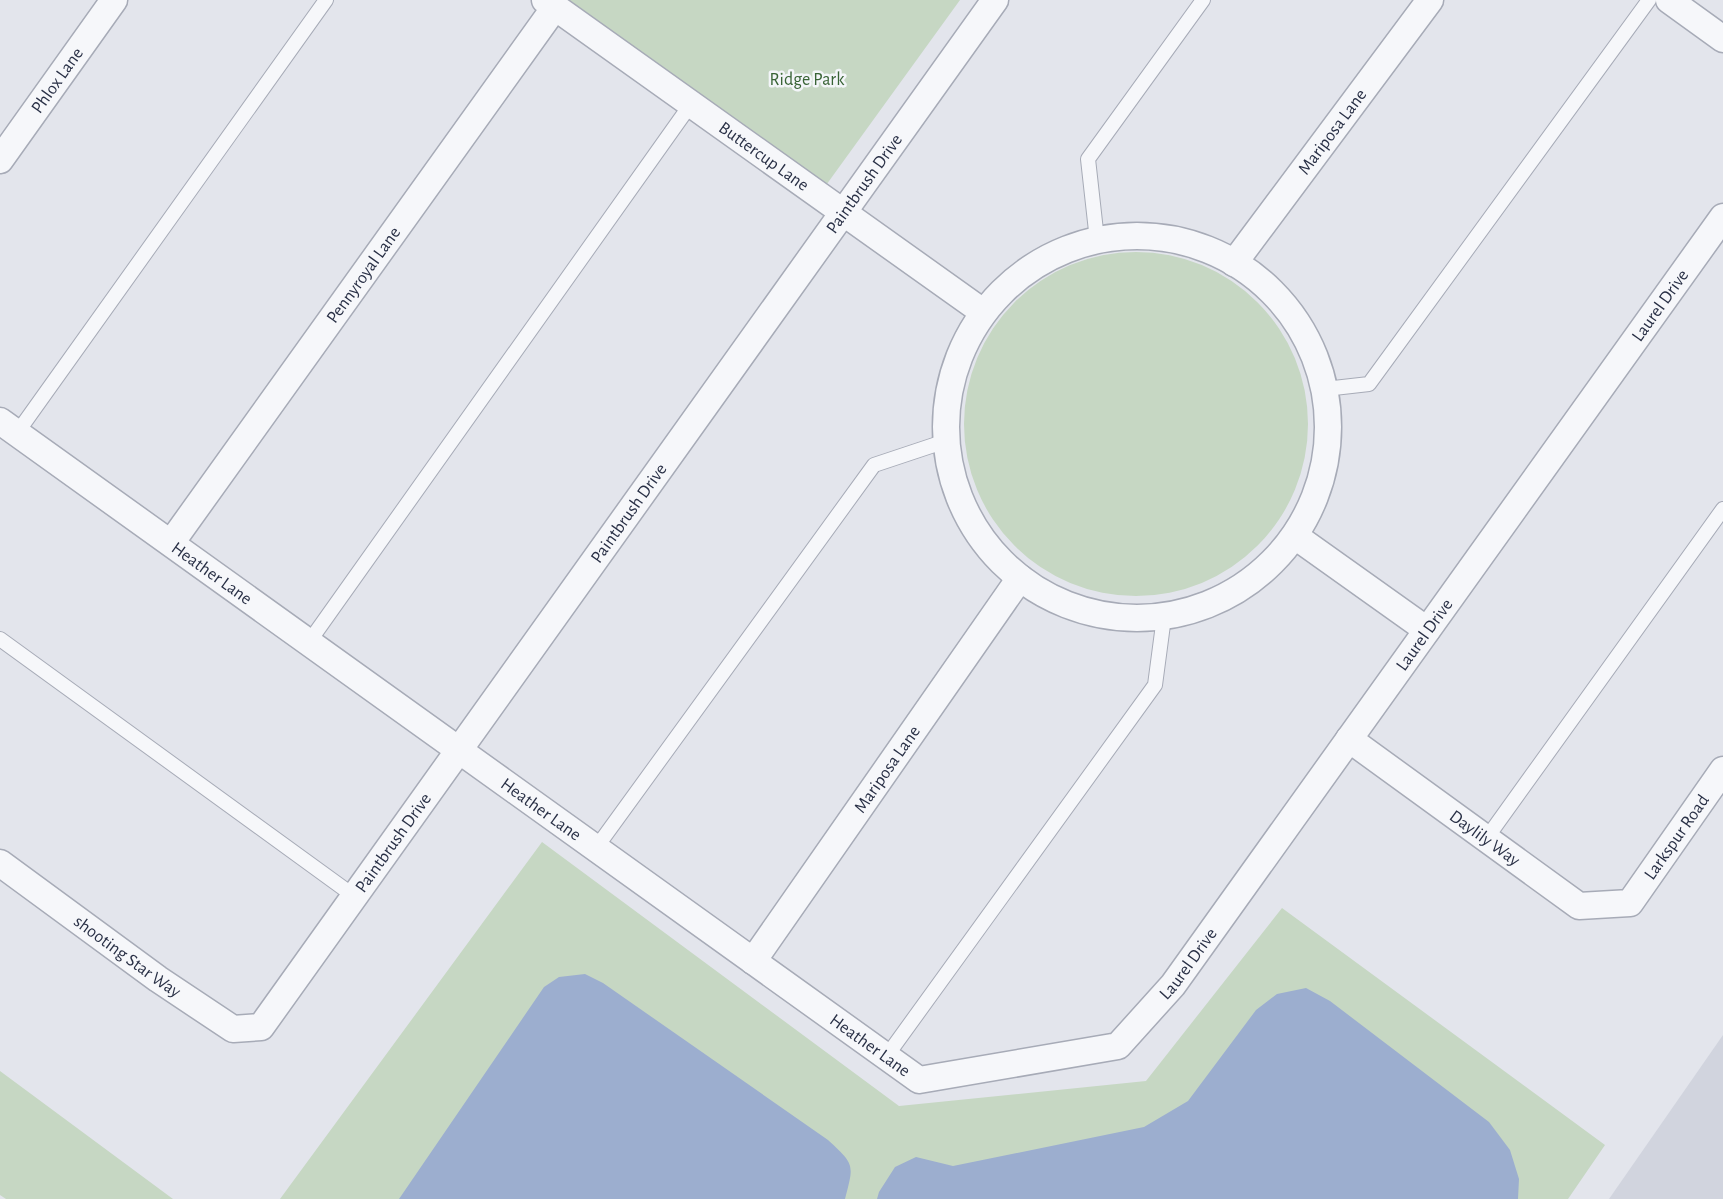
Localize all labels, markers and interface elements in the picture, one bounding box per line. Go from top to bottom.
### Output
street label: Phlox Lane [28,45,87,117]
park label: Ridge Park [770,71,845,89]
street label: Mariposa Lane [1295,86,1370,178]
street label: Buttercup Lane [715,119,812,195]
street label: Paintbrush Drive [823,131,906,237]
street label: Pennyroyal Lane [324,224,404,327]
street label: Laurel Drive [1629,266,1692,345]
street label: Paintbrush Drive [588,461,671,567]
street label: Heather Lane [168,539,255,609]
street label: Laurel Drive [1393,596,1457,674]
street label: Mariposa Lane [851,723,924,816]
street label: Heather Lane [497,775,584,845]
street label: Paintbrush Drive [352,790,435,896]
street label: Larkspur Road [1641,792,1713,883]
street label: Daylily Way [1446,807,1523,870]
street label: shooting Star Way [70,912,184,1002]
street label: Laurel Drive [1156,925,1221,1003]
street label: Heather Lane [826,1011,913,1081]

